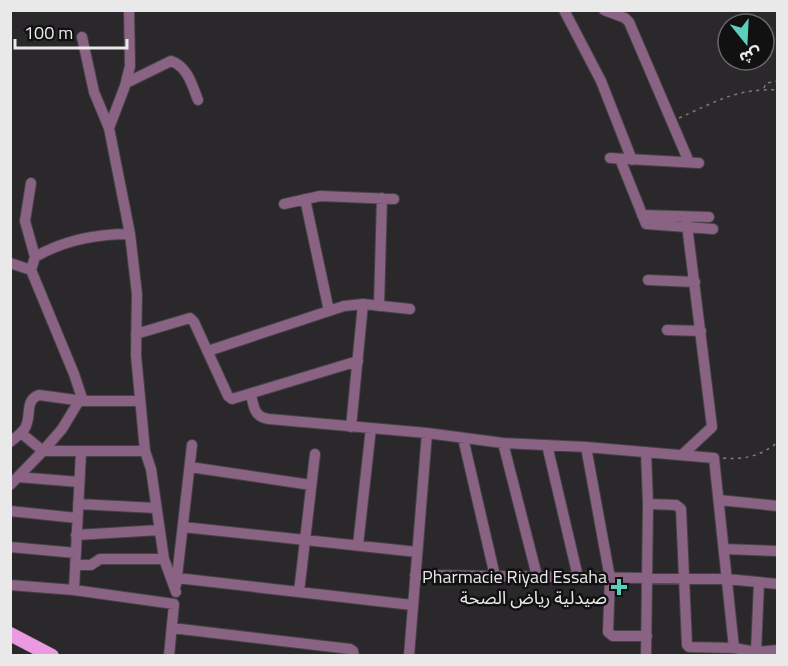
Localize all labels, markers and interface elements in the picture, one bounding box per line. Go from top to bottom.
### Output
scale bar [15,12,128,50]
north arrow [716,12,776,72]
text: 100 m [24,19,73,46]
text: ش [736,41,765,71]
place label: Pharmacie Riyad Essaha صيدلية رياض الصحة [422,563,607,611]
marker: Pharmacie Riyad Essaha صيدلية رياض الصحة [612,580,626,594]

